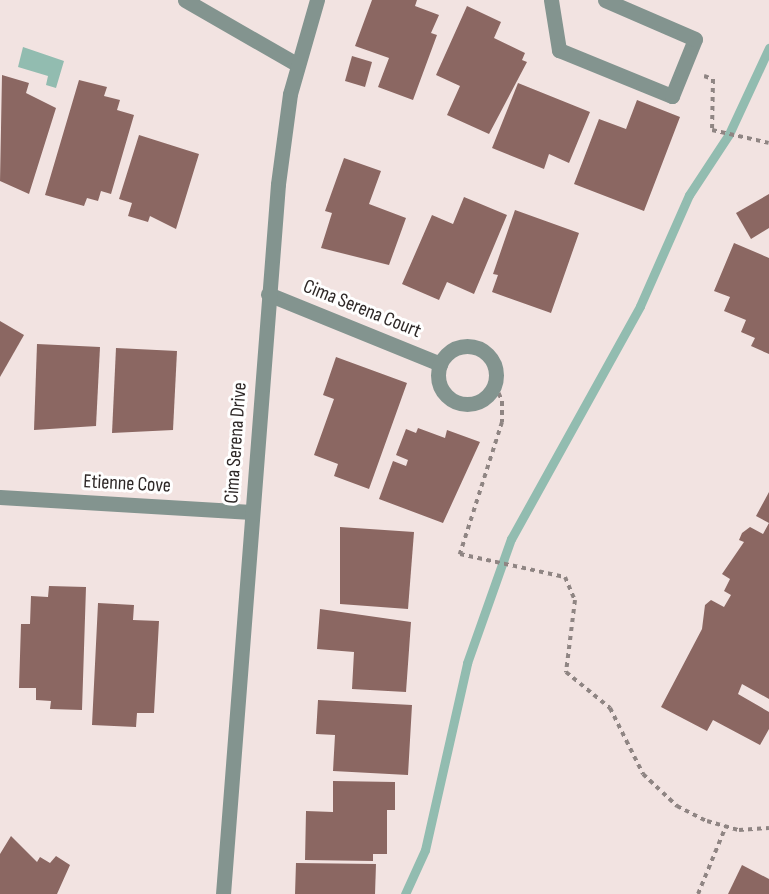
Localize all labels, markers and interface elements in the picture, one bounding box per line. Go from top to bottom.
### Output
street label: Cima Serena Court [300,274,424,344]
street label: Cima Serena Drive [220,382,252,504]
street label: Etienne Cove [83,470,171,498]

